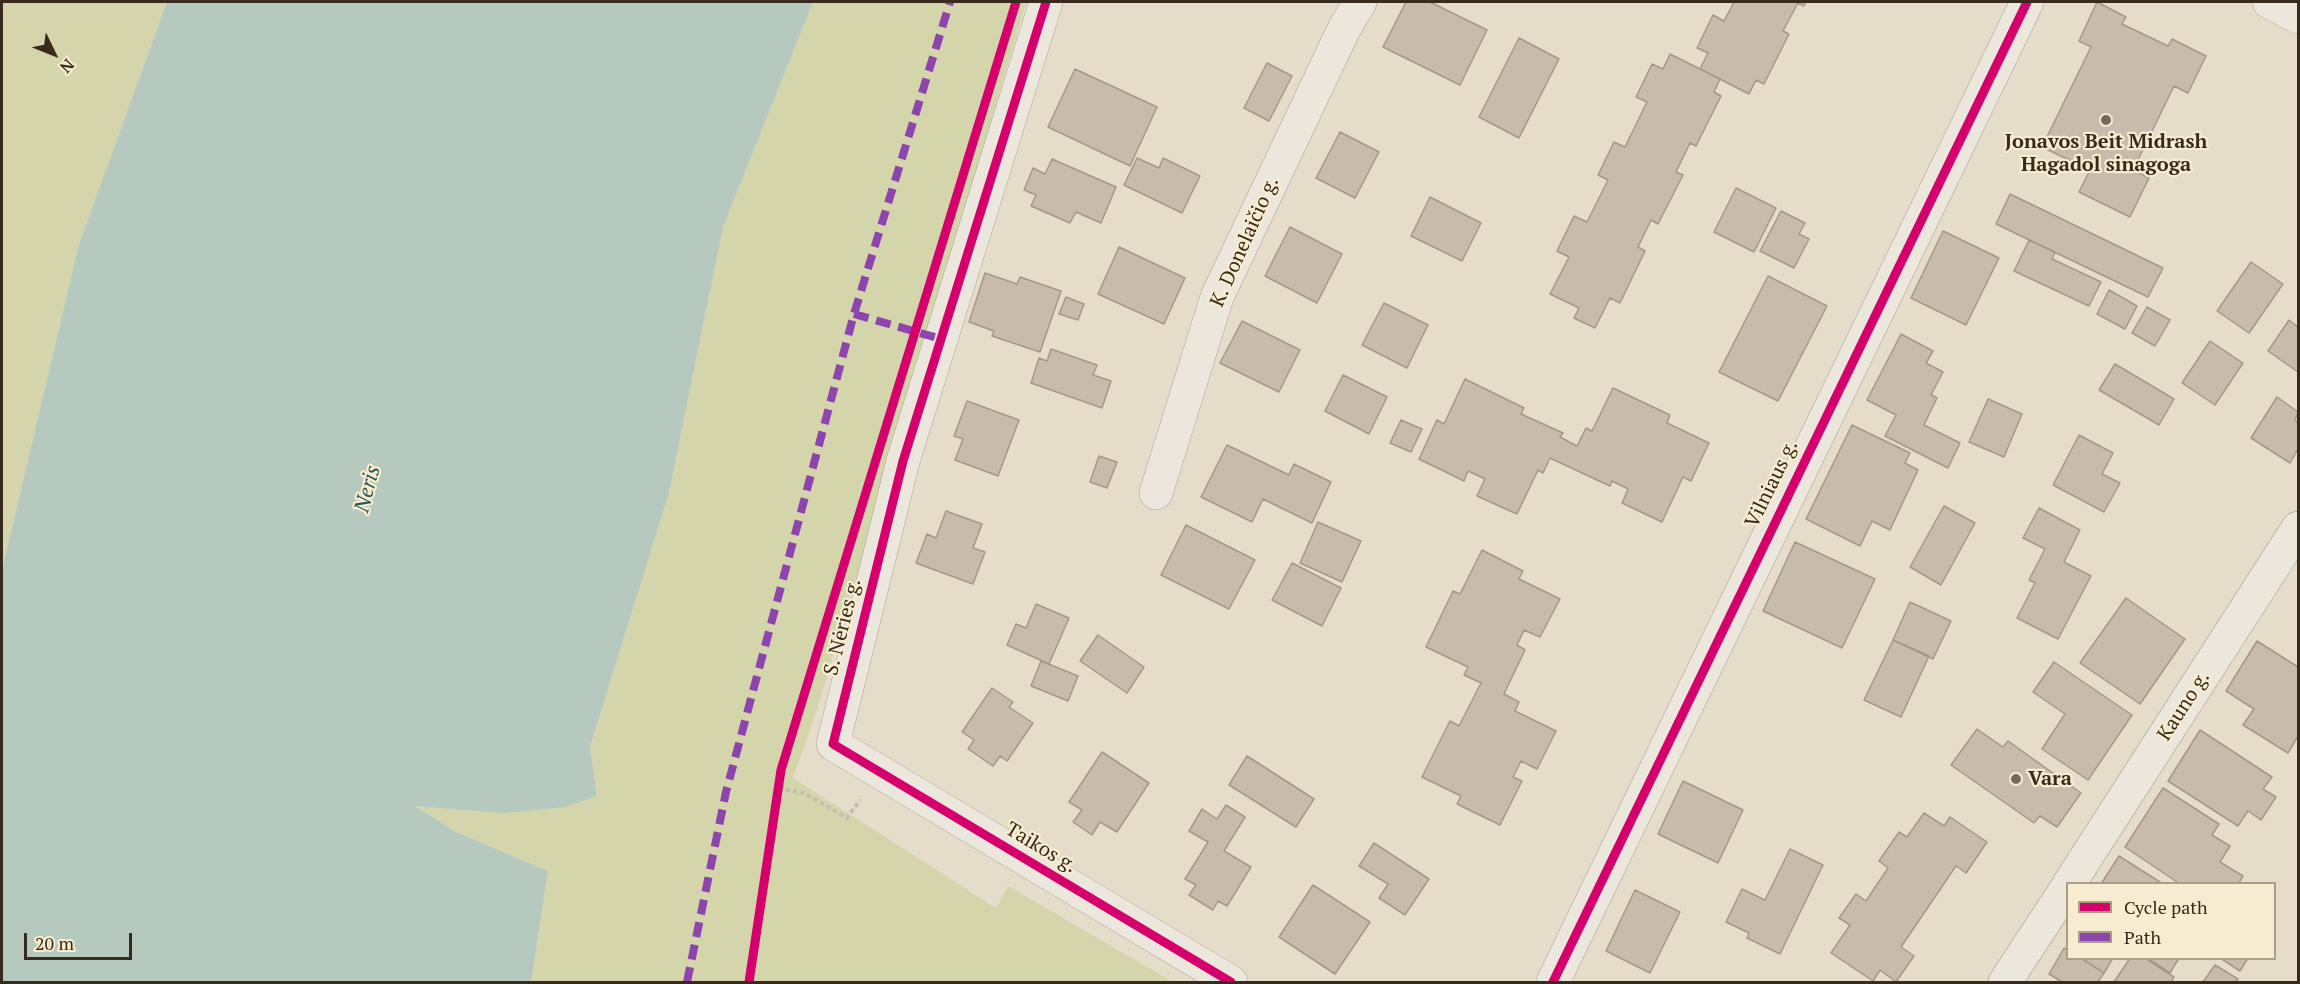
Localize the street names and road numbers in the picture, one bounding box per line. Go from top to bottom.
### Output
street label: K. Donelaičio g. [1206,173,1284,311]
street label: Vilniaus g. [1740,436,1804,532]
street label: S. Nėries g. [819,576,867,678]
street label: Kauno g. [2153,667,2215,745]
street label: Taikos g. [1001,817,1081,879]

